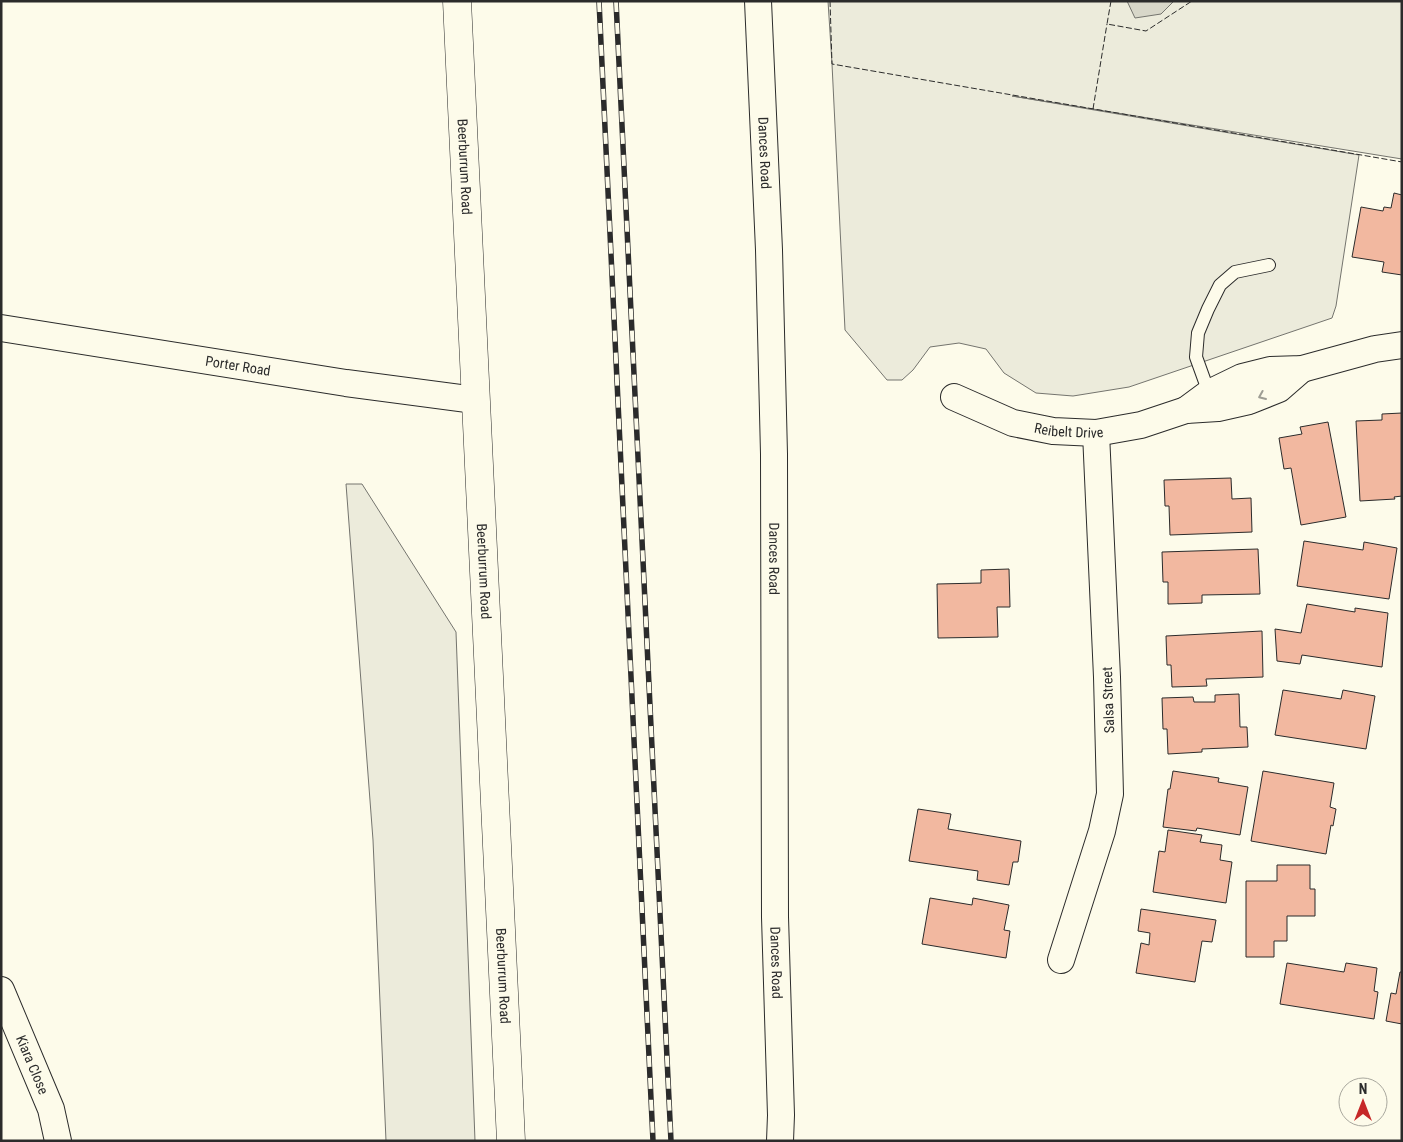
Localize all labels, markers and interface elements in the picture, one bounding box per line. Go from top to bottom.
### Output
street label: Dances Road [755,116,774,189]
street label: Beerburrum Road [455,119,475,215]
street label: Porter Road [204,353,272,379]
one-way arrow [1258,390,1267,400]
street label: Reibelt Drive [1033,419,1105,441]
street label: Beerburrum Road [474,523,494,620]
street label: Dances Road [766,523,782,595]
street label: Salsa Street [1099,667,1117,733]
street label: Dances Road [767,926,785,999]
street label: Beerburrum Road [493,928,513,1024]
street label: Kiara Close [13,1033,52,1097]
north arrow [1338,1077,1388,1127]
text: N [1359,1081,1367,1097]

